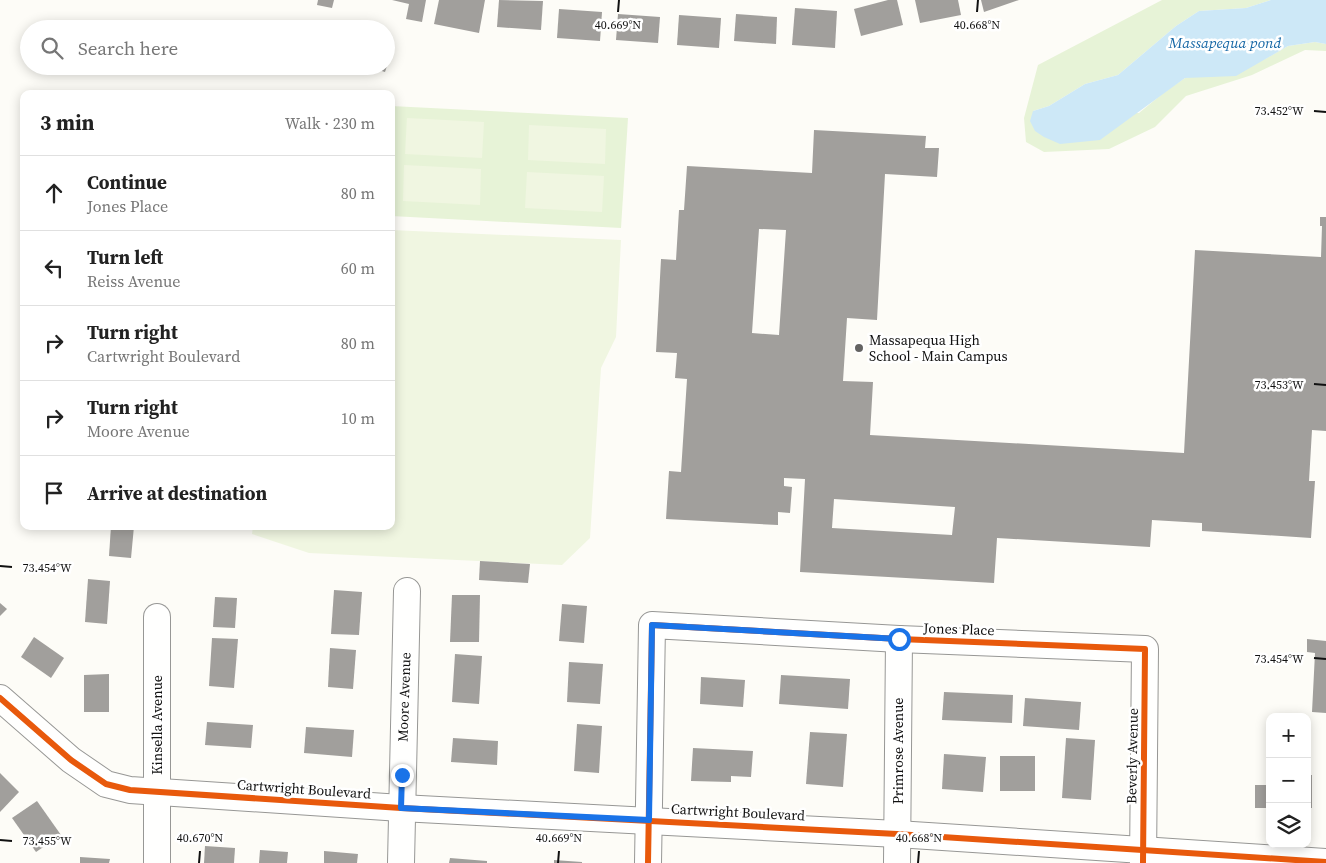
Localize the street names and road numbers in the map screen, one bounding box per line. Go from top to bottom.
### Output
street label: Jones Place [922,618,995,640]
street label: Moore Avenue [392,652,416,742]
street label: Kinsella Avenue [147,675,167,775]
street label: Primrose Avenue [888,698,908,804]
street label: Beverly Avenue [1121,708,1143,804]
street label: Cartwright Boulevard [236,774,372,804]
street label: Cartwright Boulevard [670,799,806,825]

